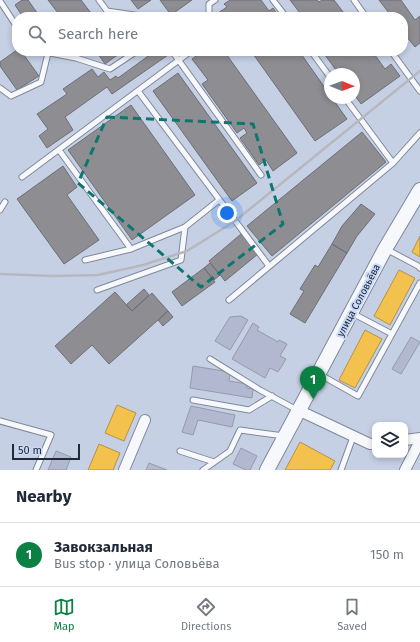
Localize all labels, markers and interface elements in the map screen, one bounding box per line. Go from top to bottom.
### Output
search box [12,12,408,56]
icon: search [26,23,48,45]
text: Search here [58,25,138,43]
north arrow [324,68,360,104]
your location [217,203,237,223]
street label: улица Соловьёва [334,262,383,339]
pin: 1 [300,366,326,399]
map controls [372,422,408,458]
button: layers [372,422,408,458]
scale bar [12,442,80,461]
text: 50 m [18,444,42,457]
text: Nearby [16,486,71,507]
text: Завокзальная [54,538,153,556]
text: 1 [26,547,32,562]
text: 150 m [370,547,404,562]
text: Bus stop · улица Соловьёва [54,556,220,571]
tab: Map [53,596,75,633]
tab: Directions [181,596,231,633]
tab: Saved [337,596,367,633]

